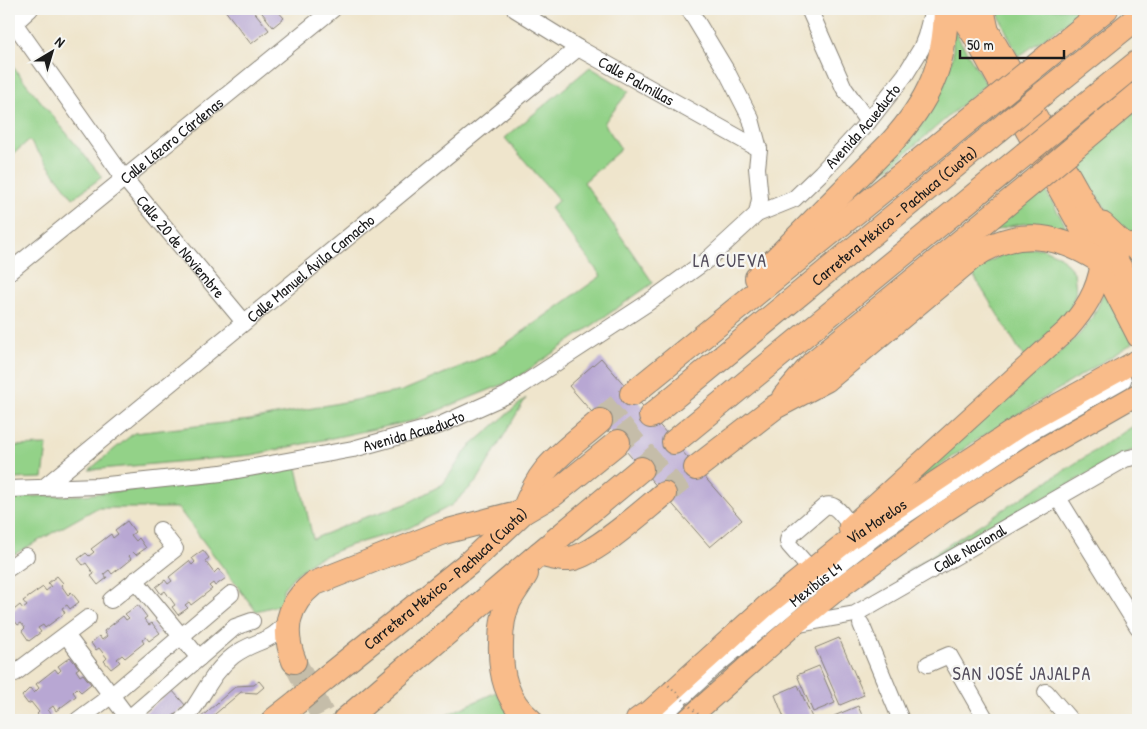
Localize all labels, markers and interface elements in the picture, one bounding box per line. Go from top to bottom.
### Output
north arrow [28,28,78,78]
scale bar [960,28,1063,60]
text: N [52,32,70,51]
text: 50 m [967,34,994,55]
street label: Calle Palmillas [594,50,679,111]
street label: Avenida Acueducto [820,79,905,173]
street label: Calle Lázaro Cárdenas [115,92,228,189]
street label: Carretera México - Pachuca (Cuota) [806,141,982,291]
street label: Calle 20 de Noviembre [131,190,231,303]
street label: Calle Manuel Ávila Camacho [242,209,379,327]
district label: LA CUEVA [693,248,767,273]
street label: Avenida Acueducto [360,404,468,457]
street label: Vía Morelos [842,493,911,549]
street label: Carretera México - Pachuca (Cuota) [359,502,532,655]
street label: Calle Nacional [929,518,1011,578]
street label: Mexibús L4 [784,556,846,612]
district label: SAN JOSÉ JAJALPA [953,661,1091,686]

